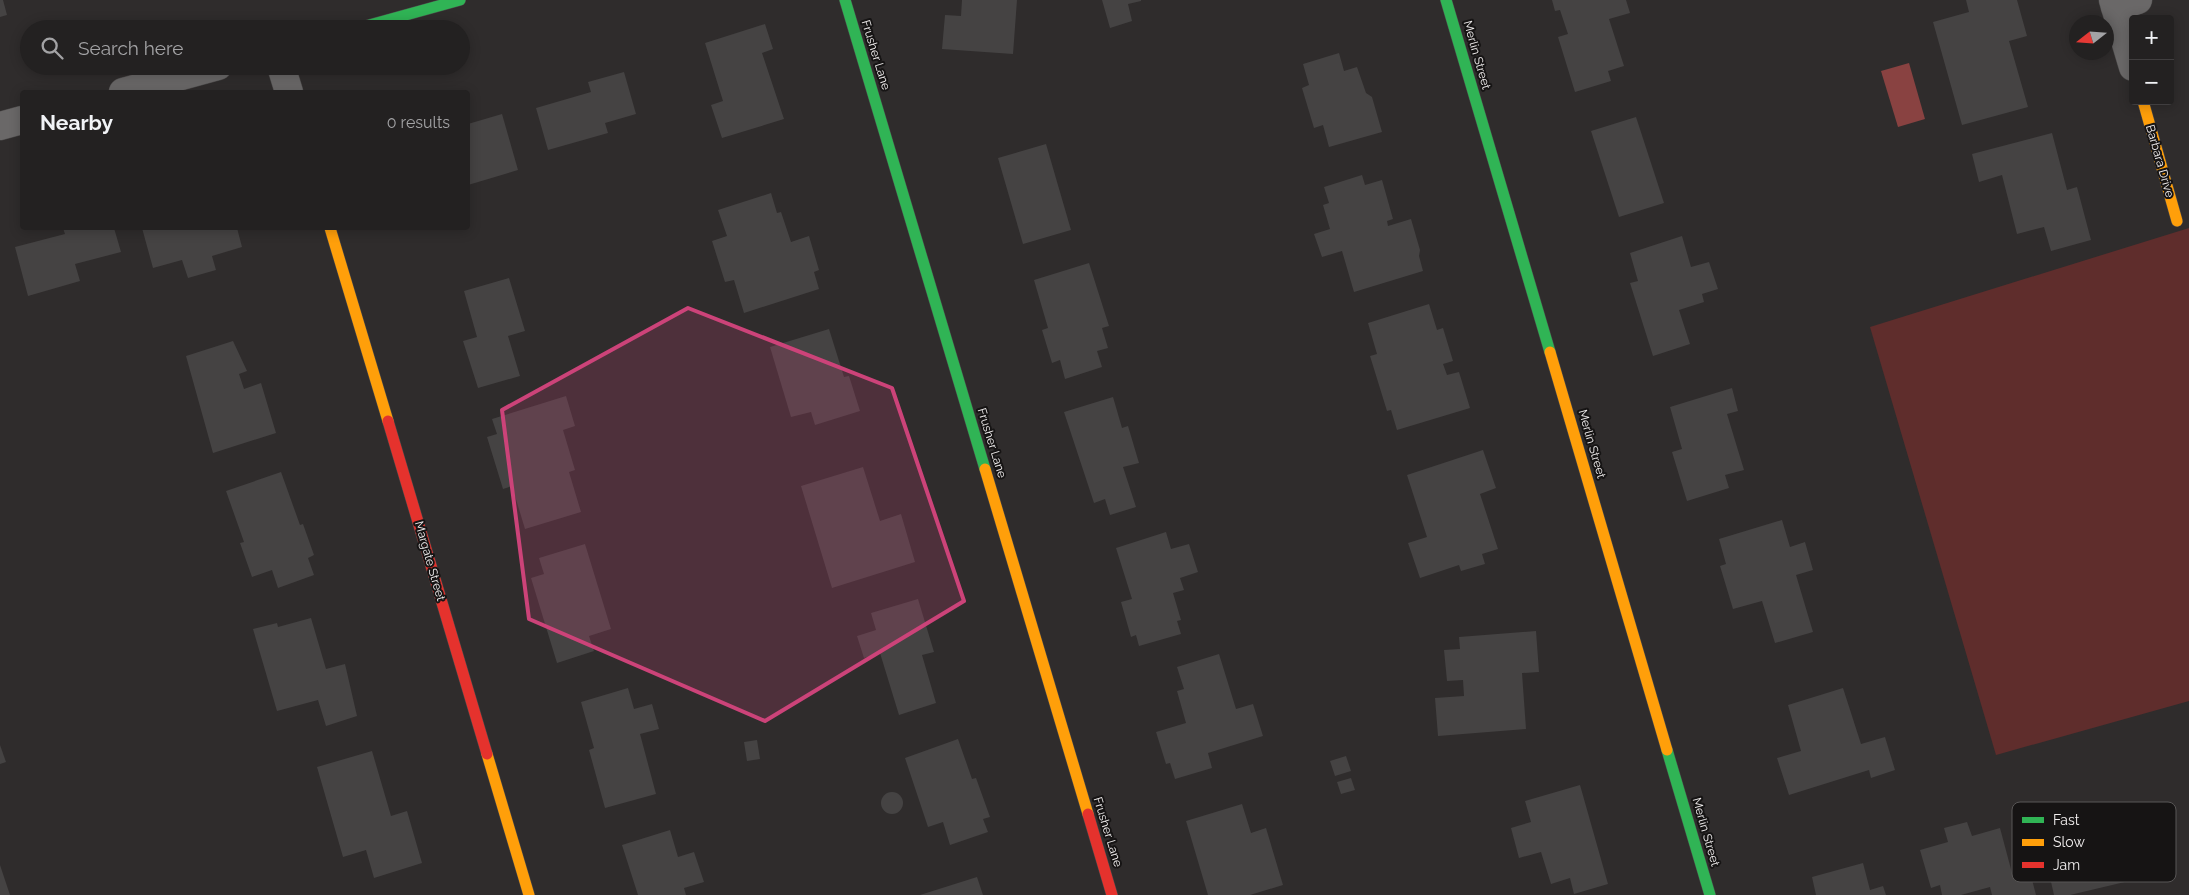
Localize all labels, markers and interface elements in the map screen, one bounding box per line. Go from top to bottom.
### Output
north arrow [2069,15,2114,60]
map controls [2129,15,2174,105]
button: + [2129,15,2174,60]
street label: Frusher Lane [859,18,893,92]
street label: Merlin Street [1461,19,1493,91]
search box [20,20,470,75]
icon: search [38,34,66,62]
text: Search here [78,37,184,59]
button: − [2129,60,2174,105]
text: Nearby [40,110,113,135]
text: 0 results [387,113,450,132]
street label: Barbara Drive [2143,123,2177,199]
street label: Frusher Lane [975,406,1009,480]
street label: Merlin Street [1576,408,1608,480]
street label: Margate Street [412,520,448,602]
street label: Frusher Lane [1091,795,1125,869]
street label: Merlin Street [1690,796,1722,868]
legend [2012,802,2176,882]
text: Fast [2053,812,2080,828]
text: Slow [2053,834,2085,850]
text: Jam [2053,857,2080,873]

